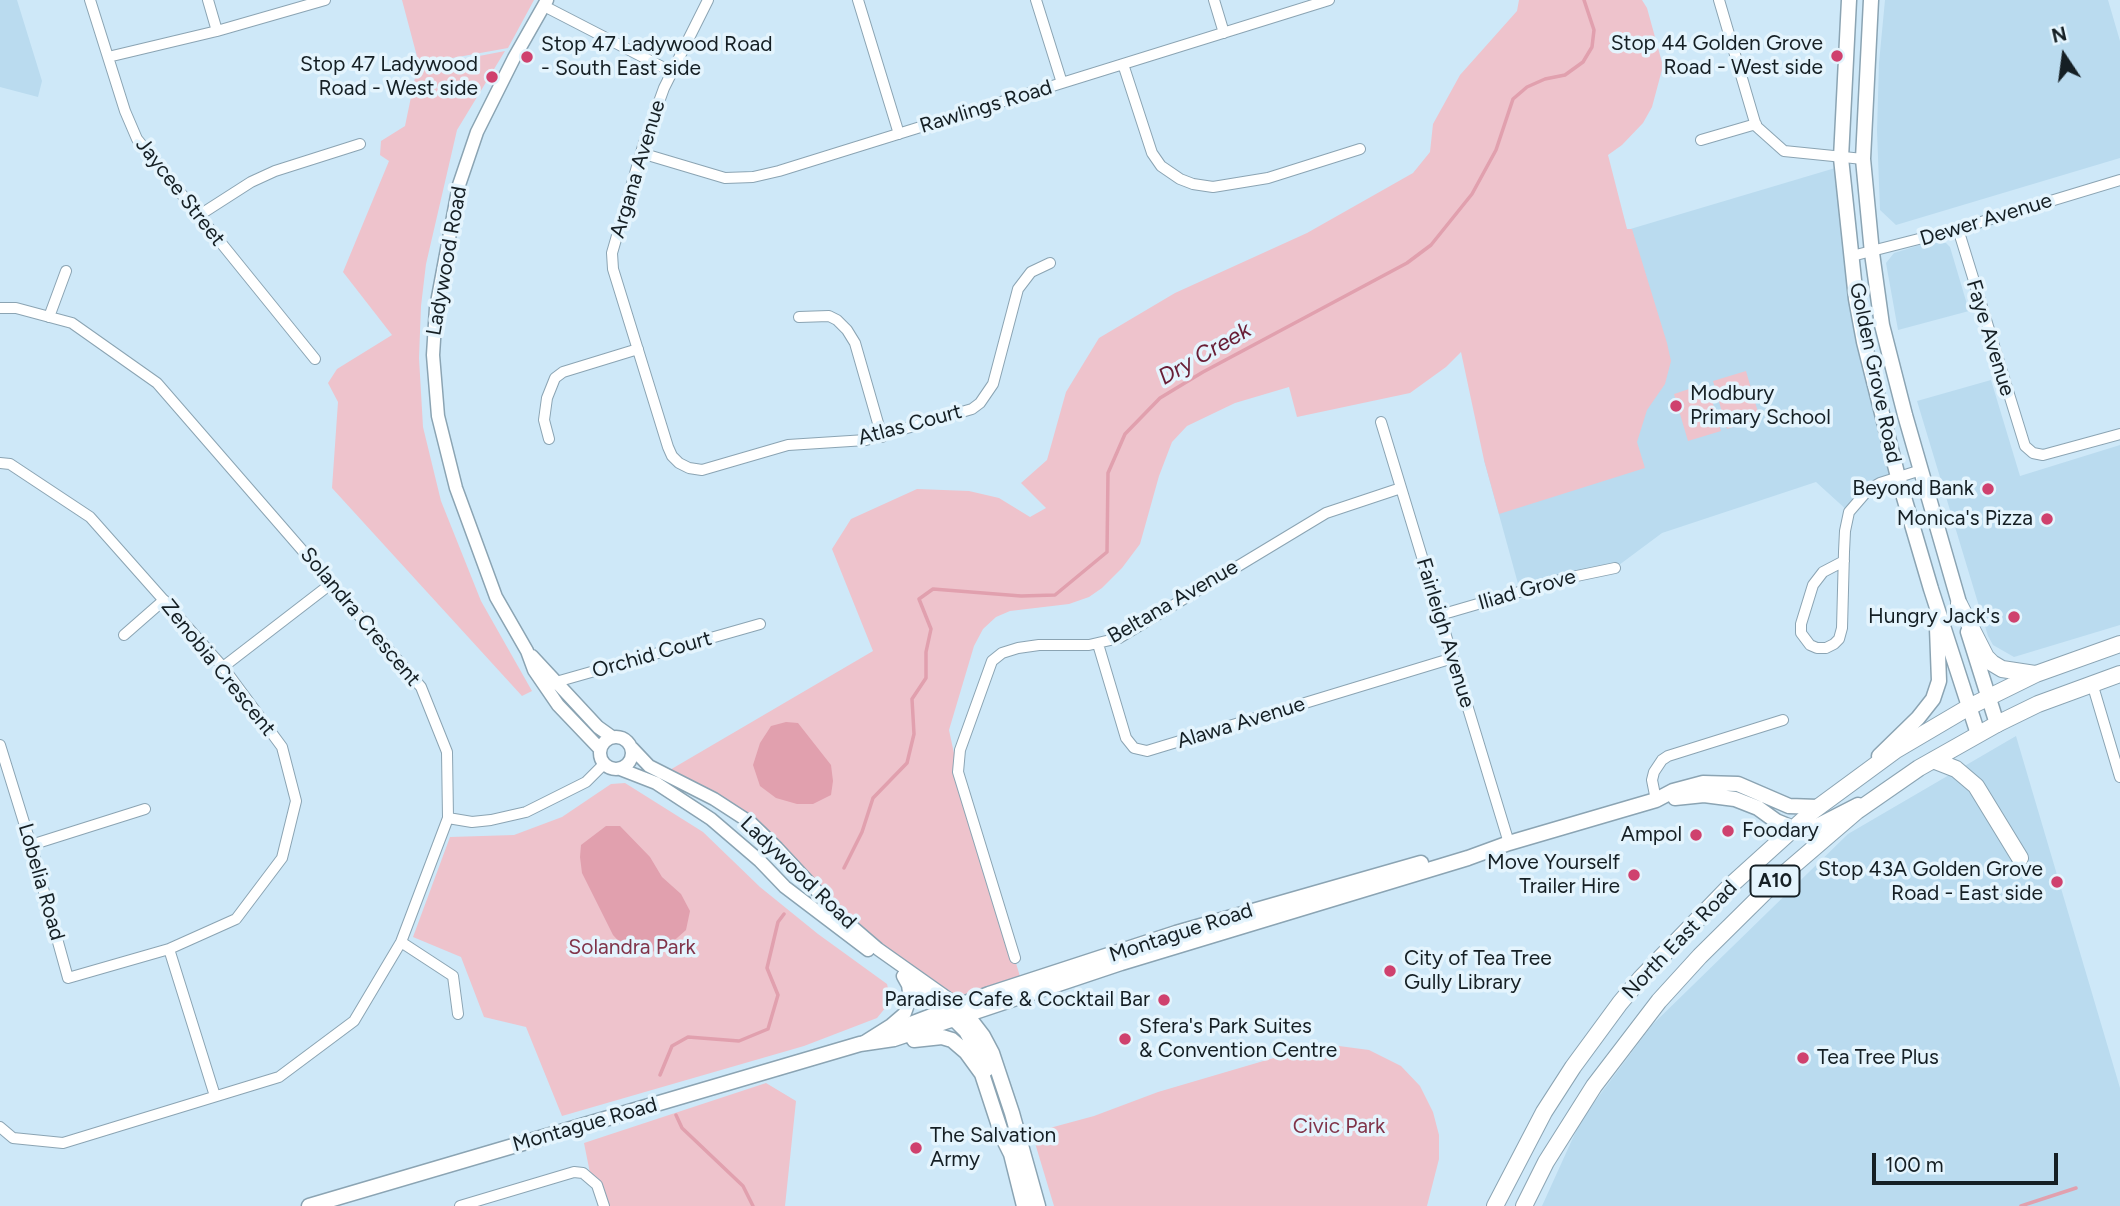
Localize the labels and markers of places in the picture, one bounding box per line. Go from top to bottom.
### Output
place label: Stop 44 Golden Grove Road - West side [1611,31,1823,81]
place label: Stop 47 Ladywood Road - South East side [541,32,772,82]
marker: Stop 44 Golden Grove Road - West side [1829,48,1845,64]
marker: Stop 47 Ladywood Road - South East side [519,49,535,65]
place label: Stop 47 Ladywood Road - West side [300,52,478,102]
marker: Stop 47 Ladywood Road - West side [484,69,500,85]
place label: Modbury Primary School [1690,381,1831,431]
marker: Modbury Primary School [1668,398,1684,414]
place label: Beyond Bank [1852,476,1974,502]
marker: Beyond Bank [1980,481,1996,497]
place label: Monica's Pizza [1897,506,2033,532]
marker: Monica's Pizza [2039,511,2055,527]
place label: Hungry Jack's [1868,604,2000,630]
marker: Hungry Jack's [2006,609,2022,625]
place label: Foodary [1742,818,1819,844]
place label: Ampol [1621,822,1682,848]
marker: Foodary [1720,823,1736,839]
marker: Ampol [1688,827,1704,843]
place label: Move Yourself Trailer Hire [1487,850,1620,900]
place label: Stop 43A Golden Grove Road - East side [1818,857,2043,907]
marker: Move Yourself Trailer Hire [1626,867,1642,883]
marker: Stop 43A Golden Grove Road - East side [2049,874,2065,890]
place label: City of Tea Tree Gully Library [1404,946,1552,996]
marker: City of Tea Tree Gully Library [1382,963,1398,979]
place label: Paradise Cafe & Cocktail Bar [884,987,1150,1013]
marker: Paradise Cafe & Cocktail Bar [1156,992,1172,1008]
place label: Sfera's Park Suites & Convention Centre [1139,1014,1337,1064]
marker: Sfera's Park Suites & Convention Centre [1117,1031,1133,1047]
place label: Tea Tree Plus [1817,1045,1939,1071]
marker: Tea Tree Plus [1795,1050,1811,1066]
place label: The Salvation Army [930,1123,1056,1173]
marker: The Salvation Army [908,1140,924,1156]

